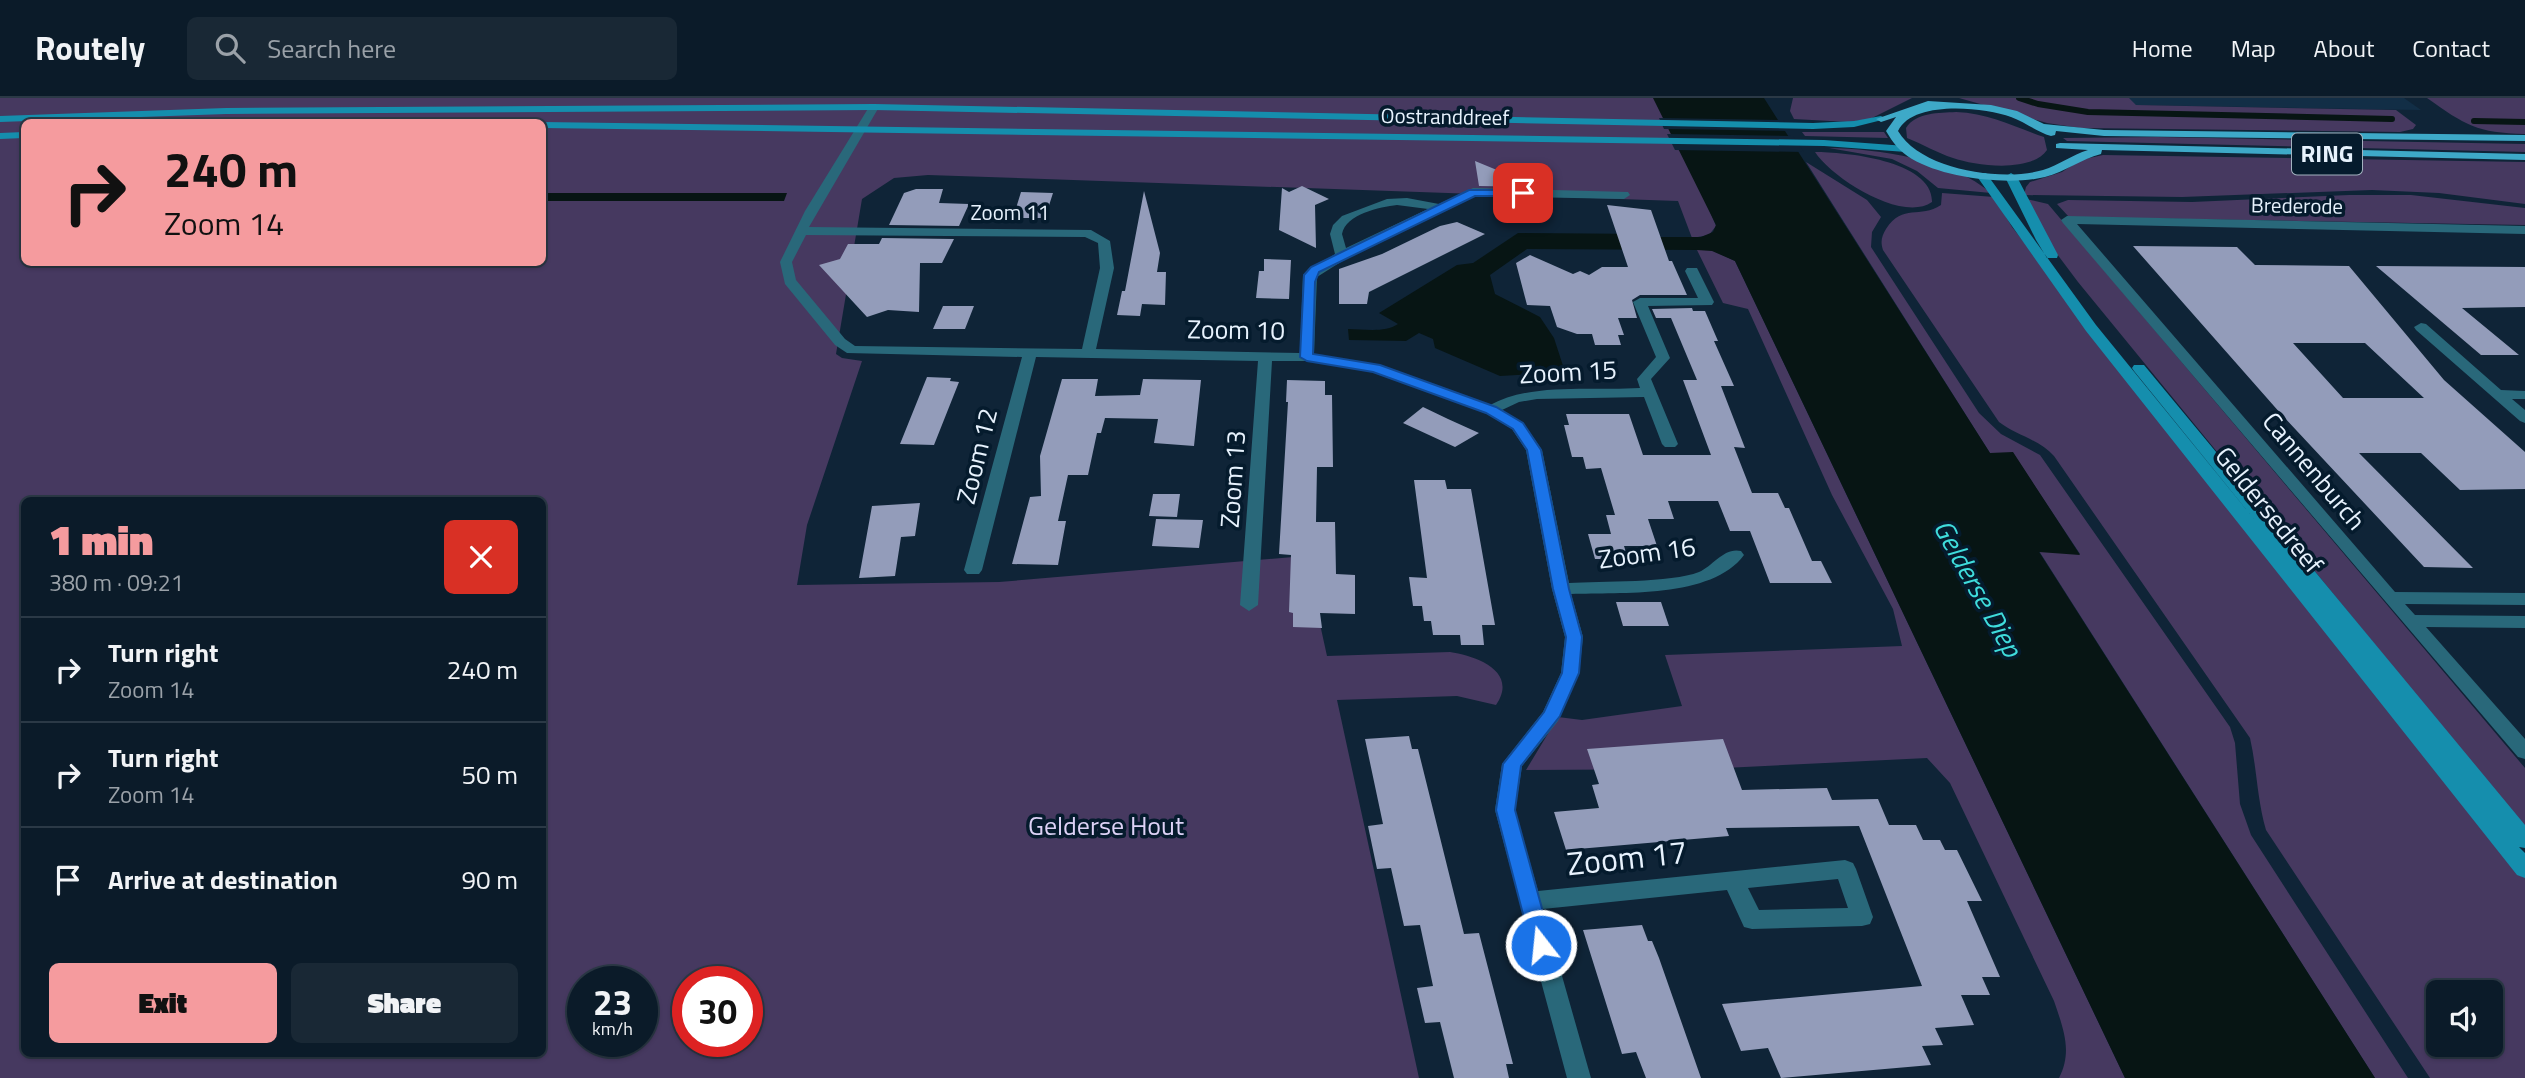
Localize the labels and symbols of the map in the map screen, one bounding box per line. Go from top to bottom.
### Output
street label: Oostranddreef [1380,99,1510,133]
road number: RING [2292,134,2362,174]
pin [1493,163,1553,223]
street label: Brederode [2251,188,2343,222]
street label: Zoom 11 [971,196,1049,228]
street label: Zoom 10 [1187,309,1285,350]
street label: Zoom 15 [1518,349,1618,394]
street label: Cannenburch [2253,403,2376,538]
street label: Zoom 12 [946,404,1007,508]
street label: Zoom 13 [1210,429,1255,529]
street label: Geldersedreef [2206,438,2333,582]
water label: Gelderse Diep [1923,511,2034,665]
street label: Zoom 16 [1596,526,1698,579]
park label: Gelderse Hout [1028,806,1184,845]
street label: Zoom 17 [1565,827,1689,887]
position arrow [1504,908,1578,982]
speed limit sign: 30 [672,966,763,1057]

